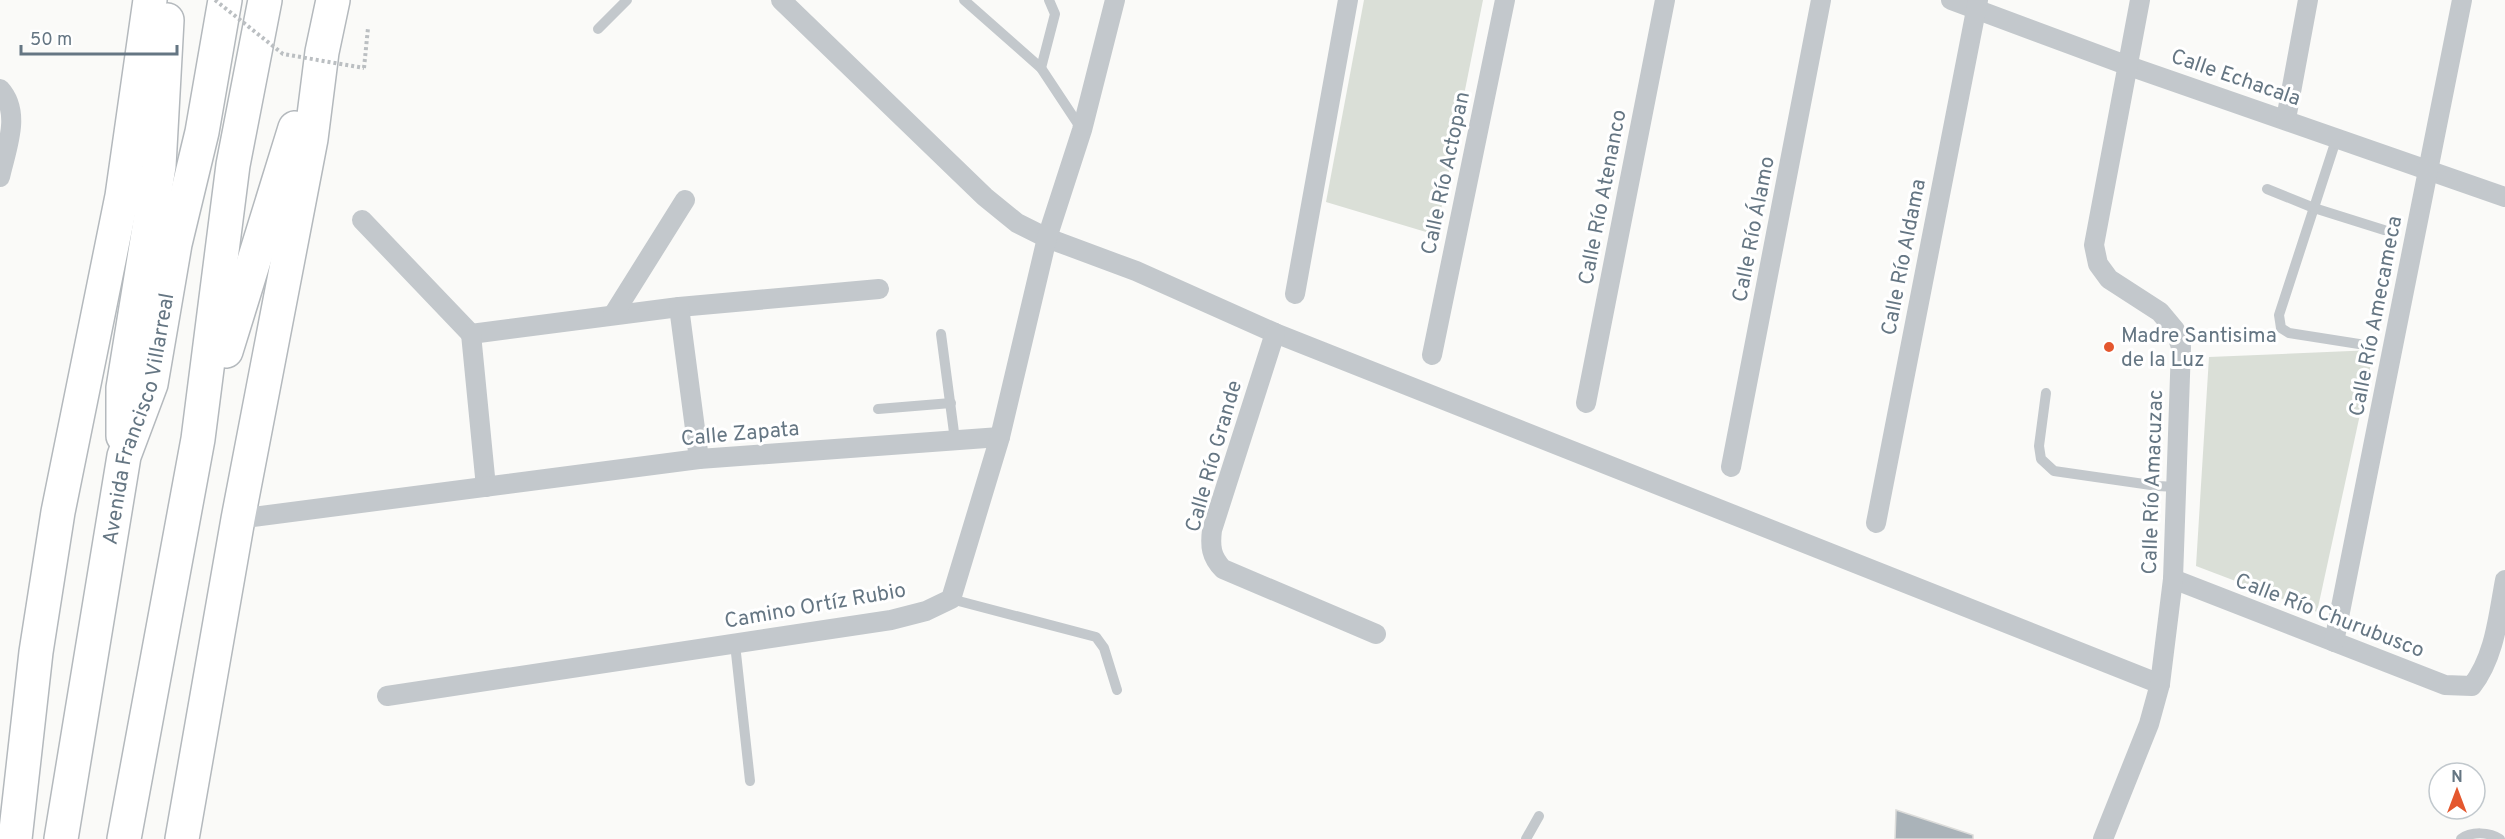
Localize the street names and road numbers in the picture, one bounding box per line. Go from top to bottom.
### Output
street label: Calle Echacala [2167,44,2304,113]
street label: Calle Río Actopan [1416,89,1477,257]
street label: Calle Río Atenanco [1573,107,1634,287]
street label: Calle Río Álamo [1726,154,1782,304]
street label: Calle Río Aldama [1876,177,1933,338]
street label: Calle Río Amecameca [2344,214,2409,419]
street label: Avenida Francisco Villarreal [98,291,181,547]
street label: Calle Río Grande [1180,377,1249,535]
street label: Calle Río Amacuzac [2137,389,2170,575]
street label: Calle Zapata [680,416,800,453]
street label: Calle Río Churubusco [2231,568,2428,665]
street label: Camino Ortíz Rubio [722,577,908,636]

